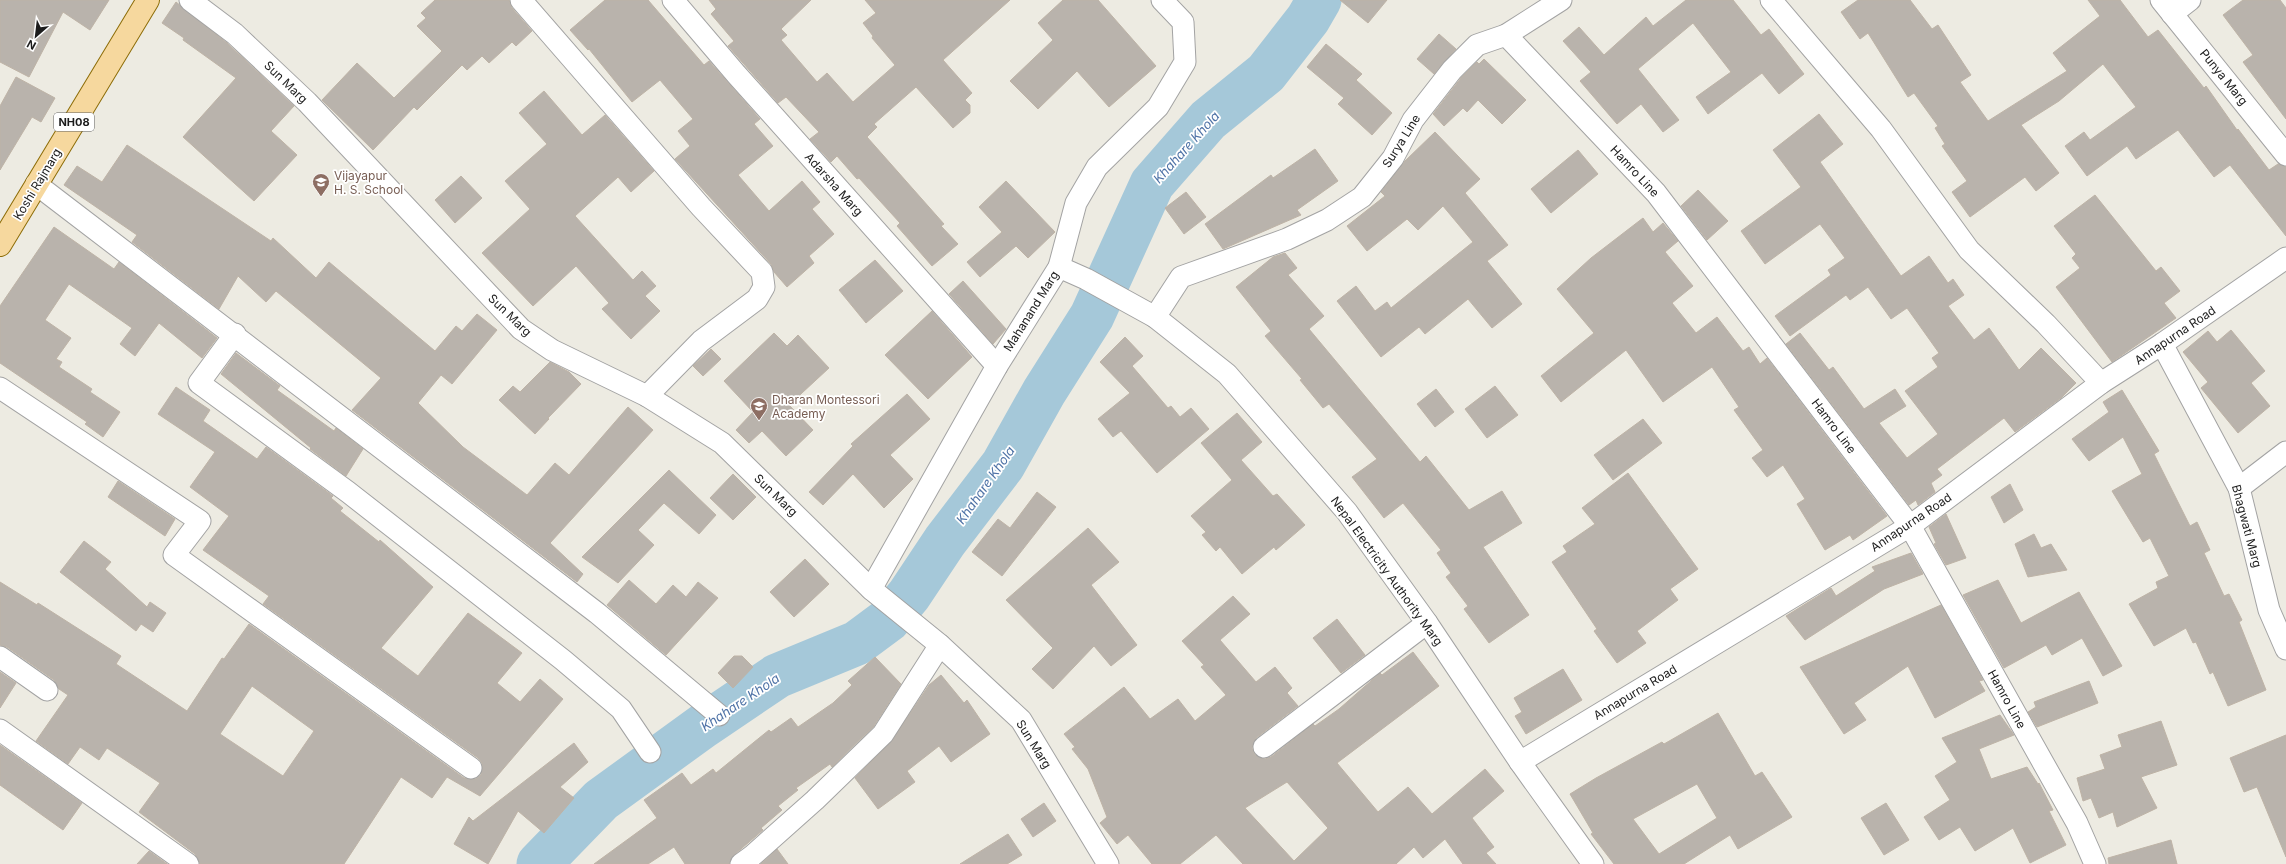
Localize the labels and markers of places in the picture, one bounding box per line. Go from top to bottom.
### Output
place label: Vijayapur H. S. School [334,168,403,197]
school or university icon: Vijayapur H. S. School [311,172,331,197]
place label: Dharan Montessori Academy [772,392,880,421]
school or university icon: Dharan Montessori Academy [749,396,769,421]

